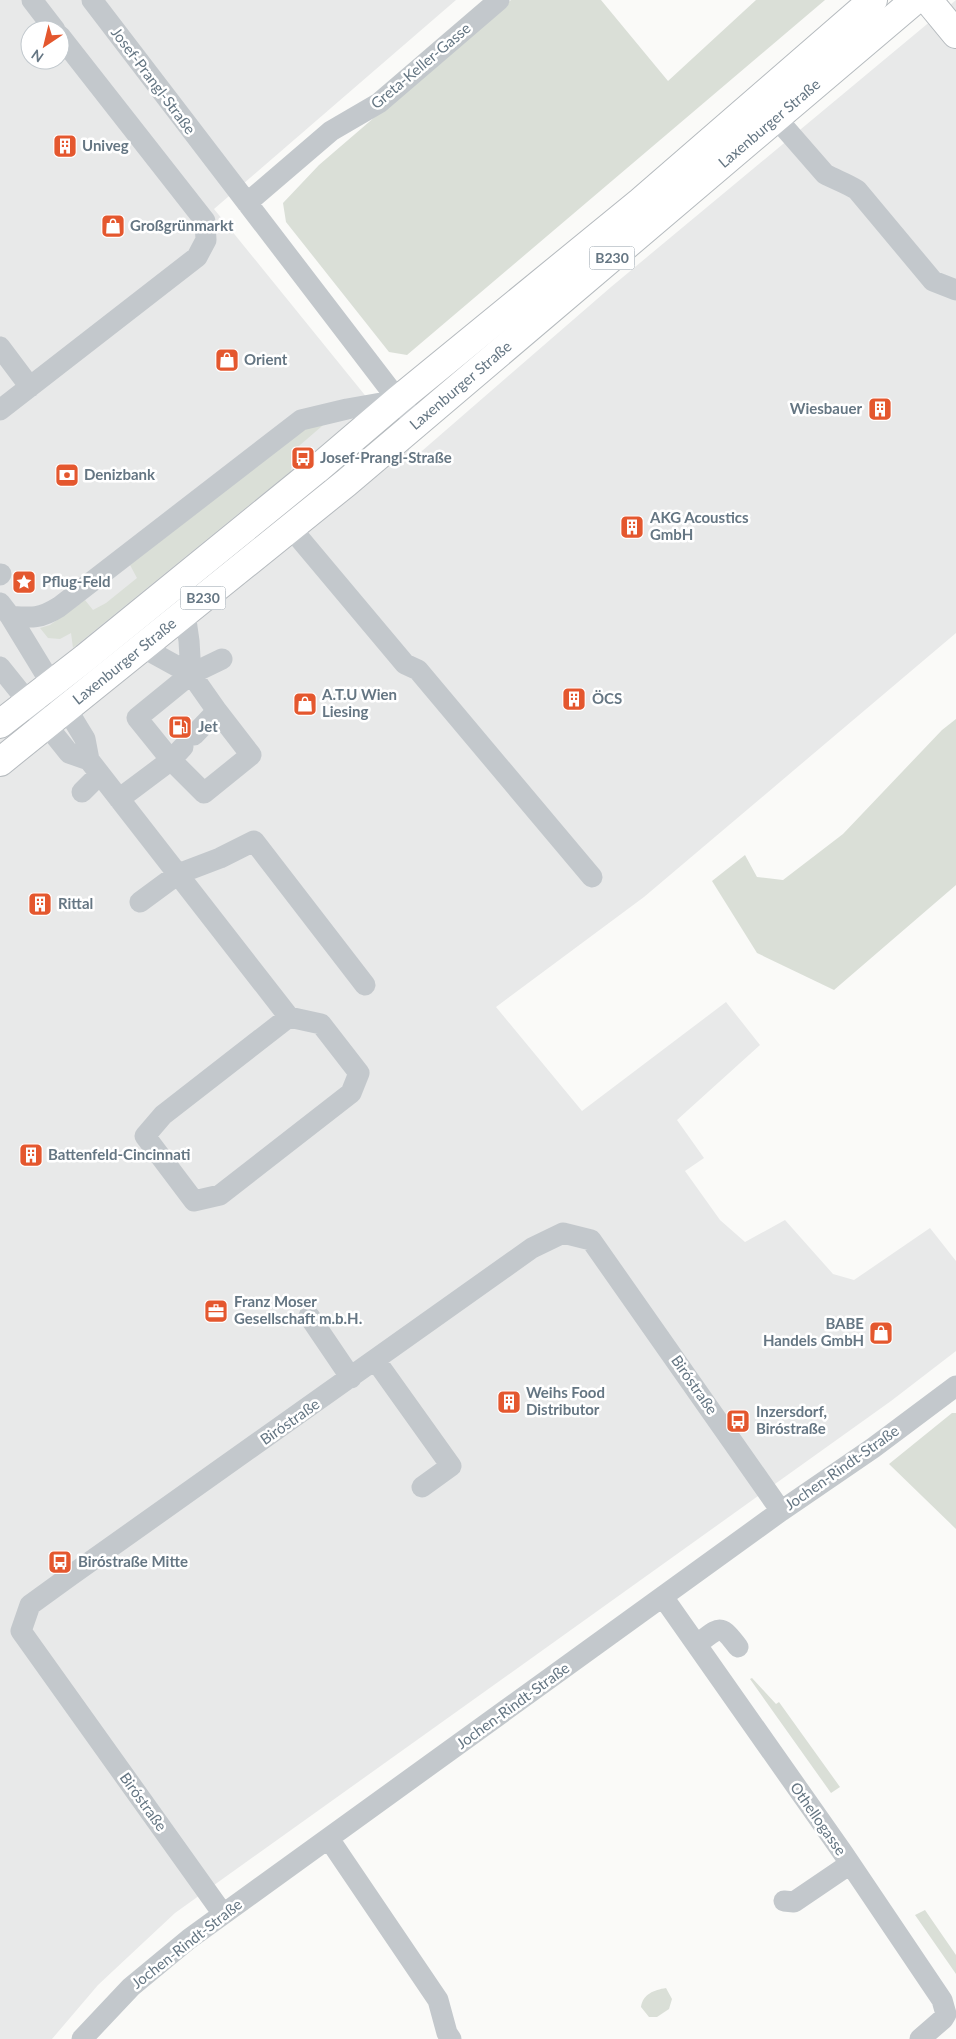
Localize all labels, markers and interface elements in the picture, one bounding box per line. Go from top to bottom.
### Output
street label: Greta-Keller-Gasse [367,18,474,112]
north arrow [20,20,70,70]
street label: Josef-Prangl-Straße [108,23,200,137]
text: N [28,46,47,66]
street label: Laxenburger Straße [714,74,824,171]
building icon: Univeg [52,133,78,159]
place label: Univeg [82,136,129,154]
shop icon: Großgrünmarkt [100,213,126,239]
place label: Großgrünmarkt [130,216,234,234]
road number: B230 [590,247,634,270]
street label: Laxenburger Straße [406,337,515,433]
shop icon: Orient [214,347,240,373]
place label: Orient [244,350,288,368]
building icon: Wiesbauer [867,396,893,422]
place label: Wiesbauer [790,399,862,417]
bus stop icon: Josef-Prangl-Straße [290,445,316,471]
place label: Josef-Prangl-Straße [320,448,452,466]
bank icon: Denizbank [54,462,80,488]
place label: Denizbank [84,465,156,483]
place label: AKG Acoustics GmbH [649,508,749,543]
building icon: AKG Acoustics GmbH [619,514,645,540]
place icon: Pflug-Feld [11,569,37,595]
place label: Pflug-Feld [42,572,111,590]
road number: B230 [180,586,226,610]
street label: Laxenburger Straße [68,614,179,708]
place label: A.T.U Wien Liesing [321,685,397,720]
building icon: ÖCS [561,686,587,712]
place label: ÖCS [592,689,622,707]
shop icon: A.T.U Wien Liesing [292,691,318,717]
fuel station icon: Jet [167,714,193,740]
place label: Jet [198,717,218,735]
building icon: Rittal [27,891,53,917]
place label: Rittal [58,894,93,912]
building icon: Battenfeld-Cincinnati [18,1142,44,1168]
place label: Battenfeld-Cincinnati [48,1145,190,1163]
place label: Franz Moser Gesellschaft m.b.H. [234,1292,362,1327]
office icon: Franz Moser Gesellschaft m.b.H. [203,1298,229,1324]
place label: BABE Handels GmbH [763,1314,864,1349]
shop icon: BABE Handels GmbH [868,1320,894,1346]
street label: Biróstraße [668,1351,722,1418]
place label: Weihs Food Distributor [526,1383,605,1418]
building icon: Weihs Food Distributor [496,1389,522,1415]
street label: Biróstraße [256,1394,323,1448]
place label: Inzersdorf, Biróstraße [756,1402,827,1437]
bus stop icon: Inzersdorf, Biróstraße [725,1408,751,1434]
street label: Jochen-Rindt-Straße [781,1421,902,1513]
bus stop icon: Biróstraße Mitte [47,1549,73,1575]
place label: Biróstraße Mitte [78,1552,188,1570]
street label: Jochen-Rindt-Straße [452,1658,572,1752]
street label: Biróstraße [117,1769,171,1834]
street label: Othellogasse [787,1778,851,1859]
street label: Jochen-Rindt-Straße [128,1894,245,1992]

